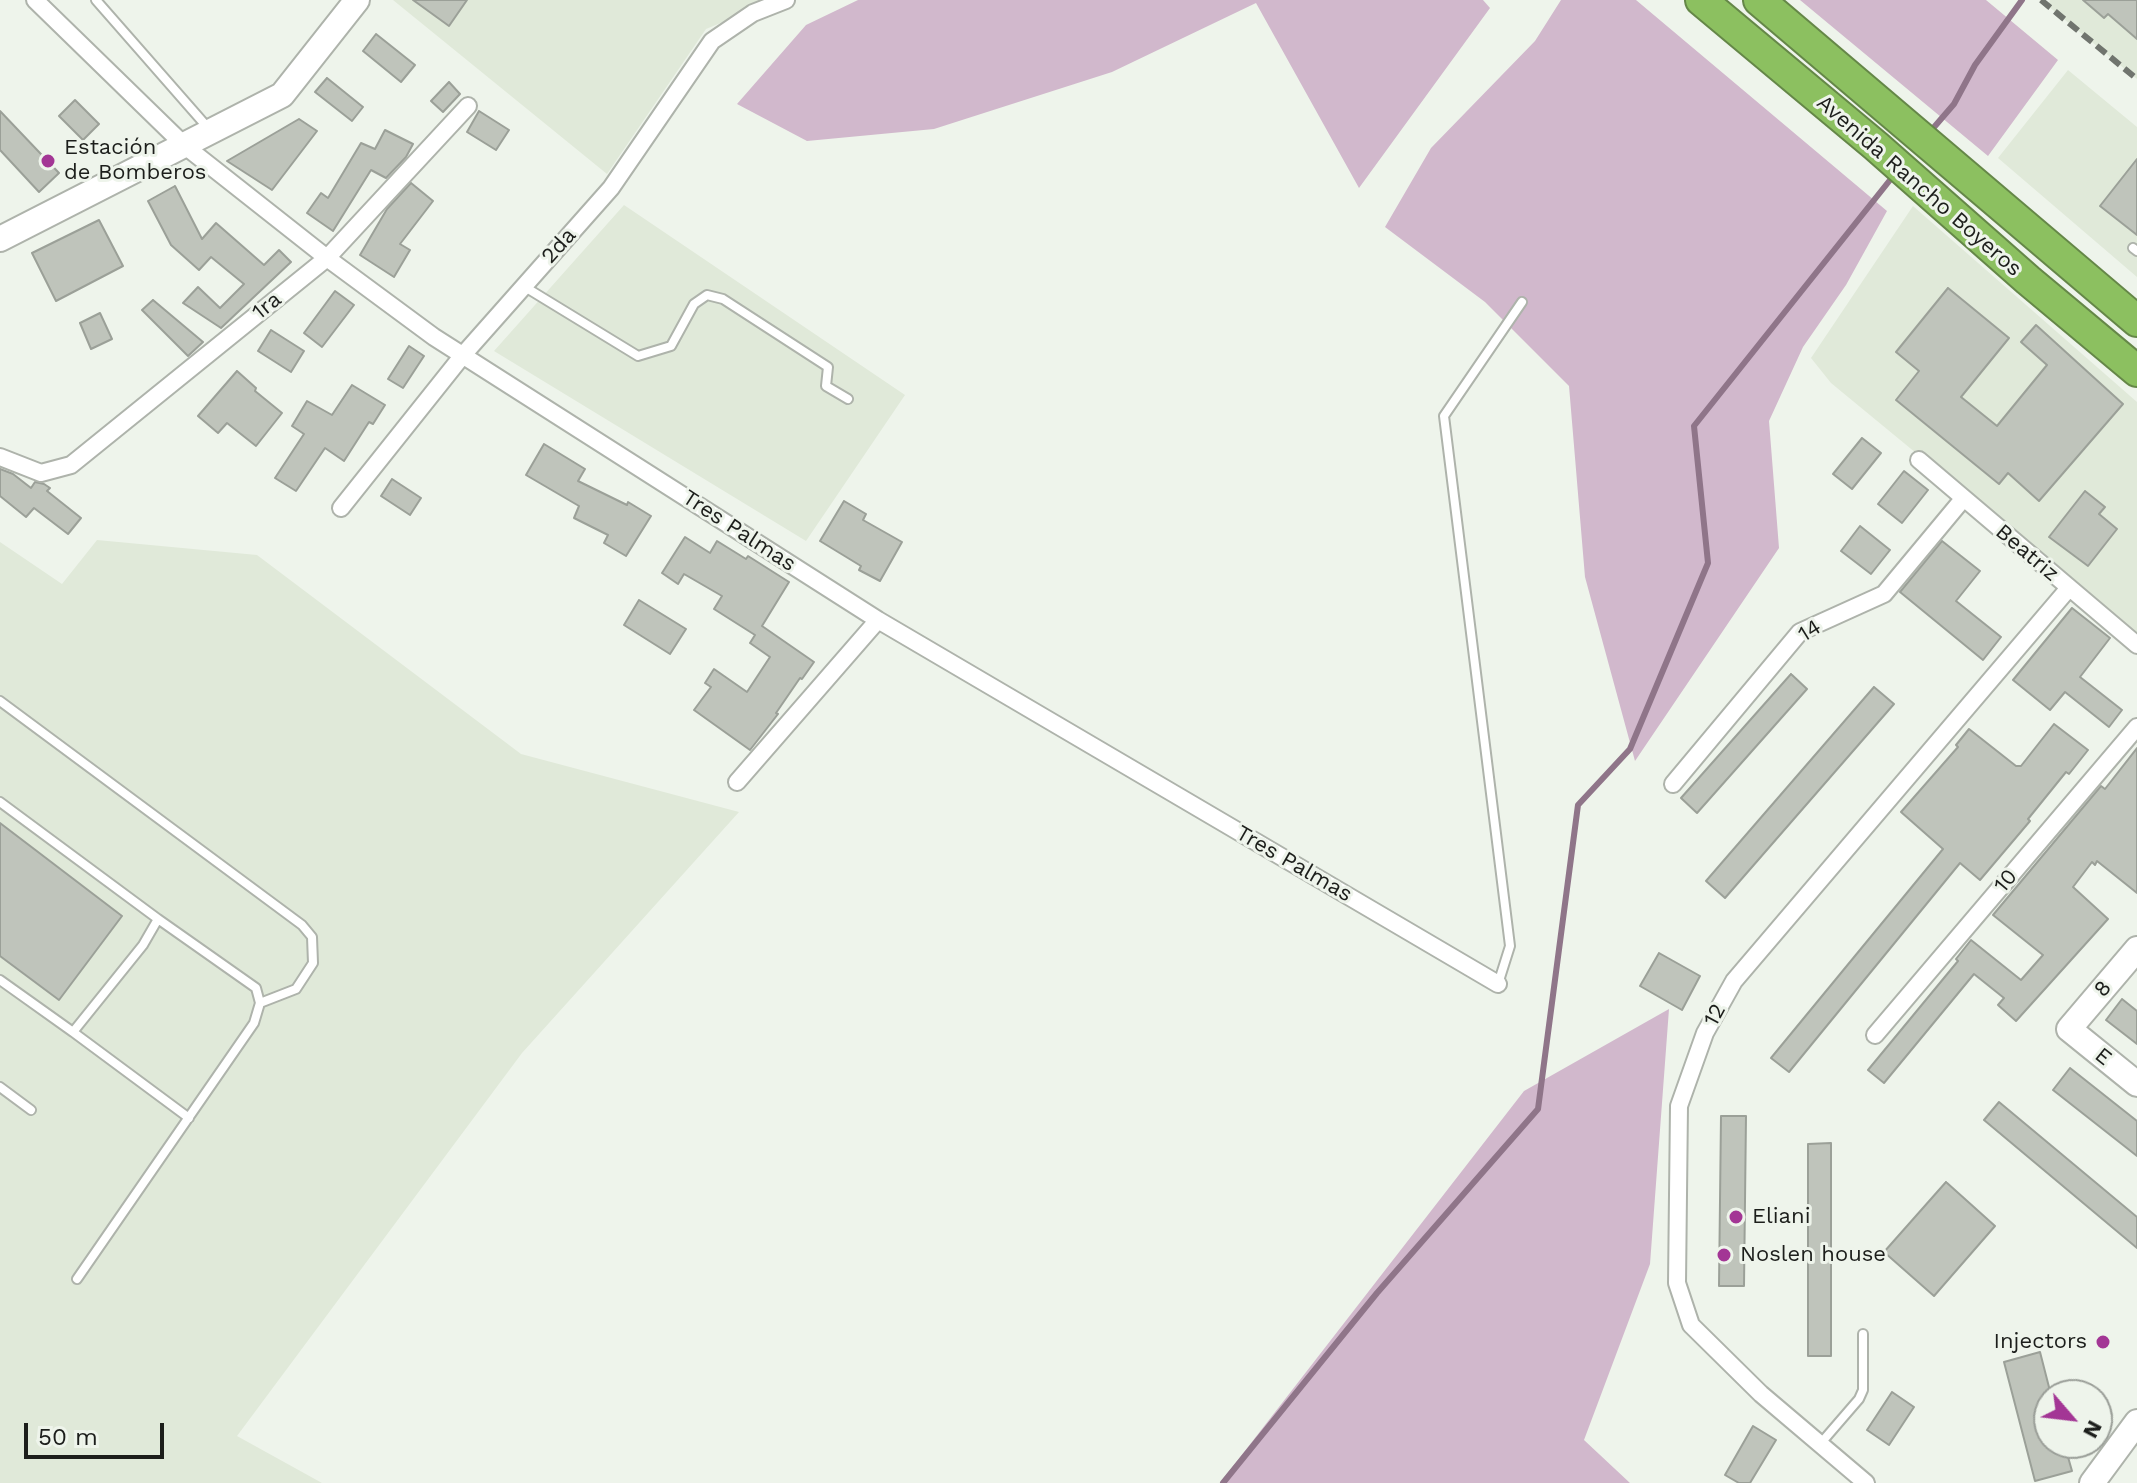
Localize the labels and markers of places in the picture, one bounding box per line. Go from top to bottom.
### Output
place label: Estación de Bomberos [64,135,206,186]
marker: Estación de Bomberos [39,152,57,170]
place label: Eliani [1752,1204,1811,1230]
marker: Eliani [1727,1208,1745,1226]
place label: Noslen house [1740,1242,1886,1268]
marker: Noslen house [1715,1246,1733,1264]
place label: Injectors [1994,1329,2087,1355]
marker: Injectors [2094,1333,2112,1351]

